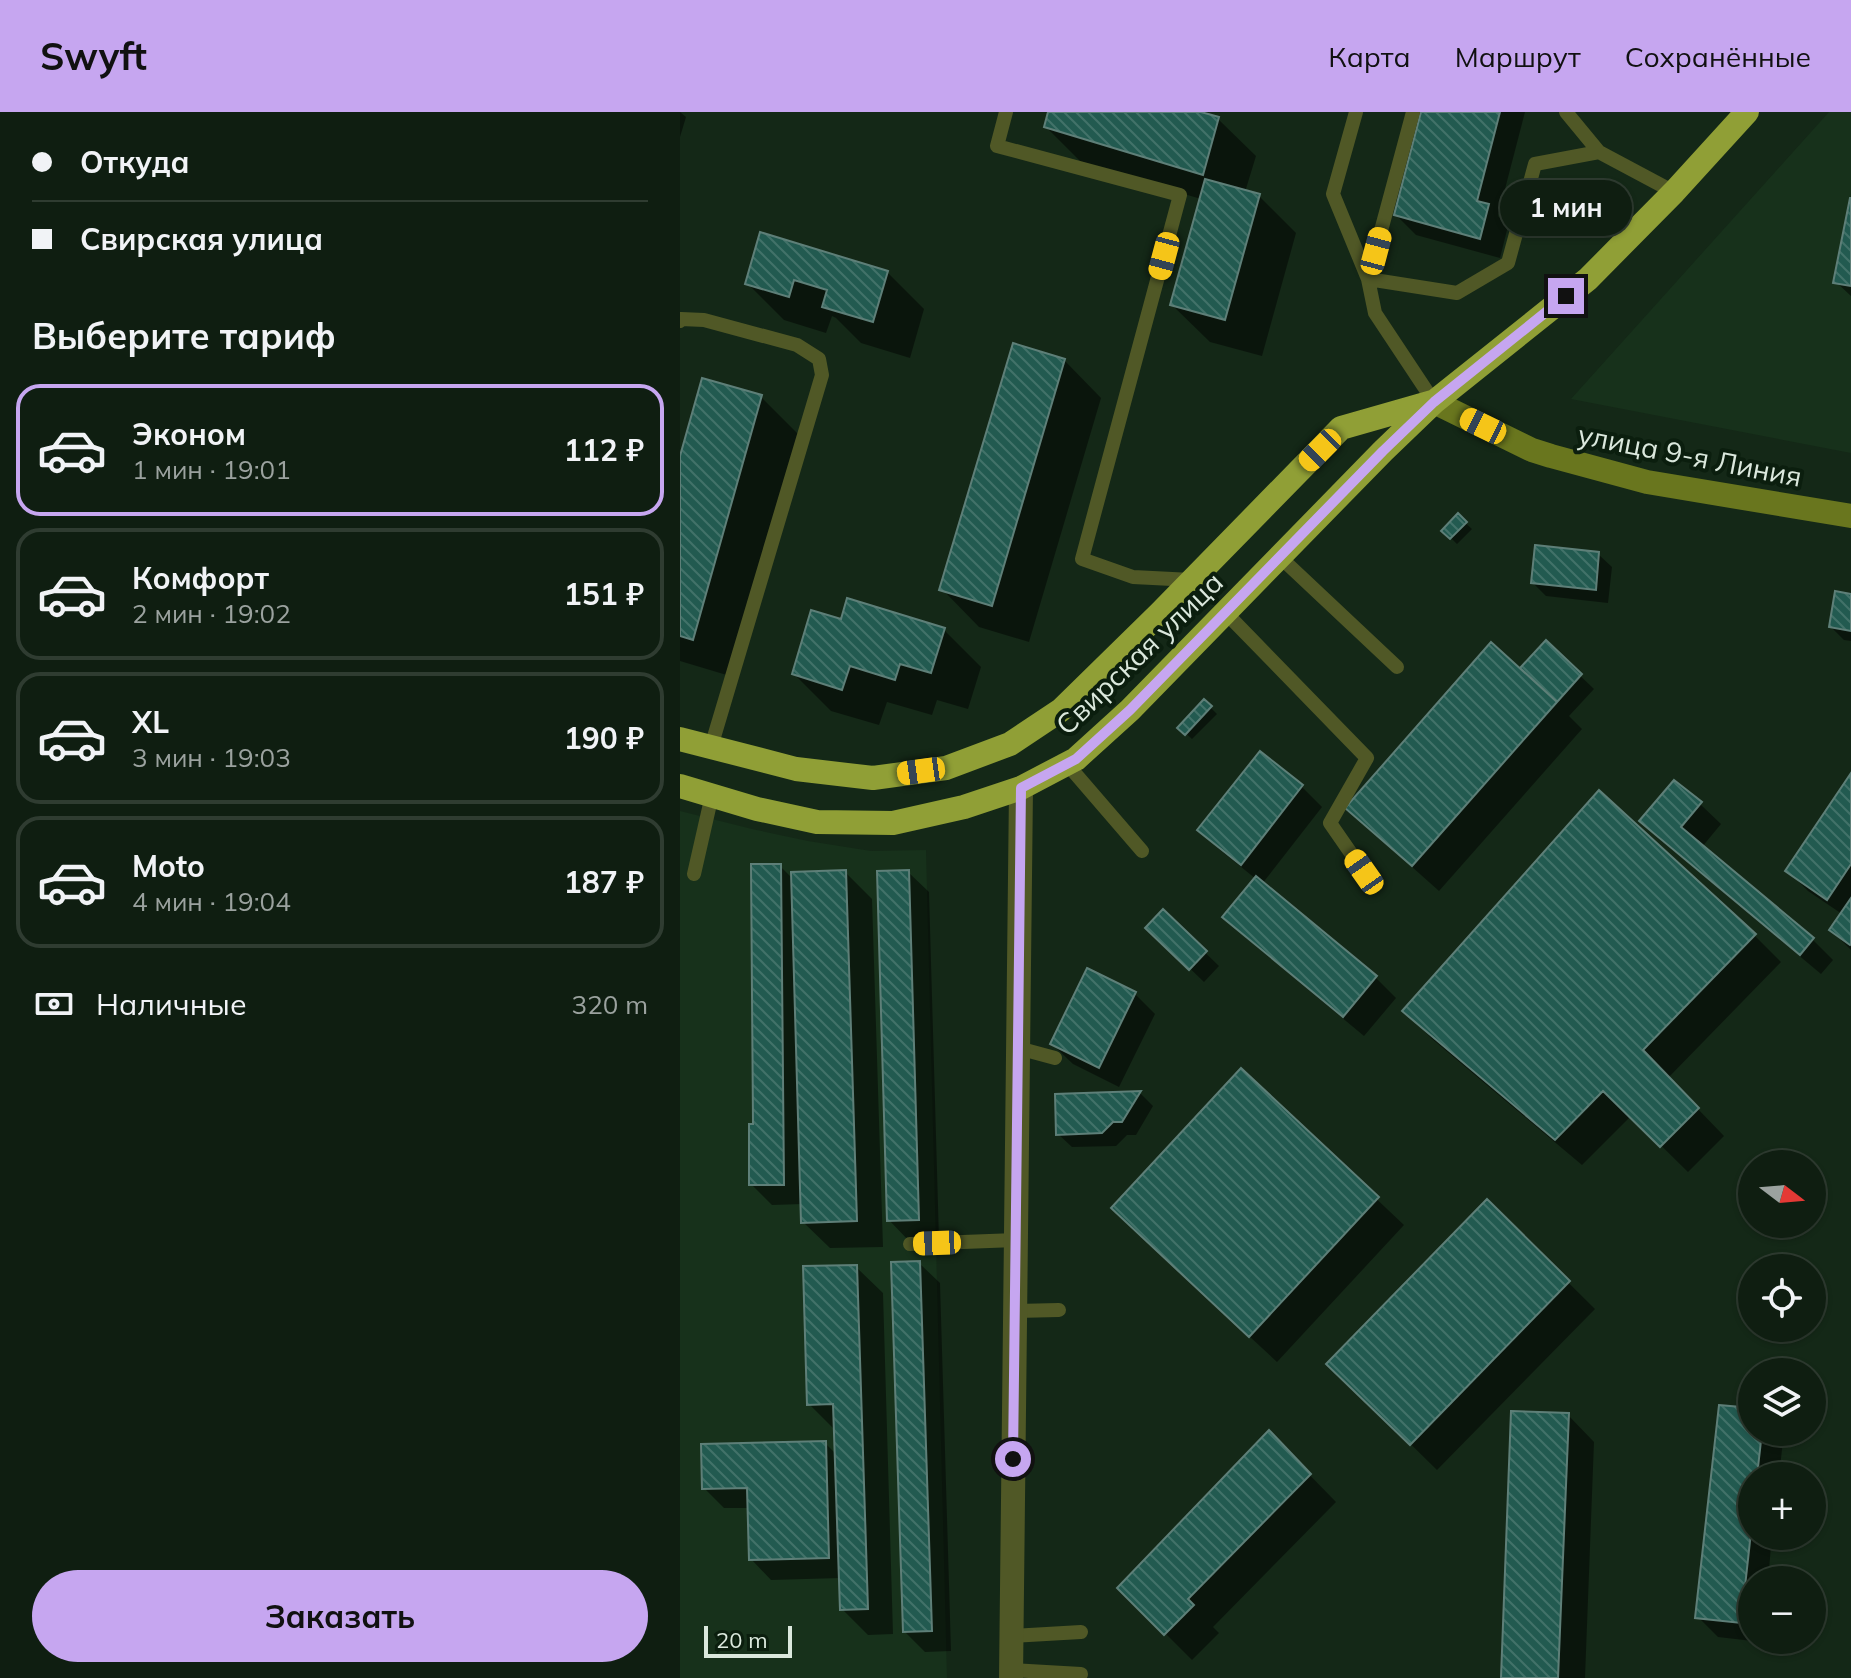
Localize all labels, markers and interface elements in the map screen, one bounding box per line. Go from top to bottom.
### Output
text: Swyft [40,32,147,80]
text: Карта [1328,39,1411,74]
text: Маршрут [1455,39,1581,74]
text: Сохранённые [1625,39,1811,74]
text: Откуда [80,143,190,181]
callout: 1 мин [1500,180,1632,236]
text: 1 мин [1530,191,1602,224]
text: Свирская улица [80,220,323,258]
car [1358,225,1394,277]
car [1146,230,1182,282]
route end [1548,278,1584,314]
text: Выберите тариф [32,313,336,358]
car [1456,405,1510,447]
icon: car [36,414,108,486]
text: Эконом [132,415,246,453]
street label: улица 9-я Линия [1575,416,1805,494]
car [1295,425,1345,475]
text: 112 ₽ [564,431,644,469]
text: 1 мин · 19:01 [132,453,291,486]
icon: car [36,558,108,630]
text: Комфорт [132,559,269,597]
street label: Свирская улица [1048,564,1230,742]
text: 151 ₽ [564,575,644,613]
text: 2 мин · 19:02 [132,597,291,630]
icon: car [36,702,108,774]
text: XL [132,703,169,741]
text: 190 ₽ [564,719,644,757]
text: 3 мин · 19:03 [132,741,291,774]
car [896,756,946,786]
car [1340,845,1388,899]
icon: car [36,846,108,918]
text: Moto [132,847,205,885]
text: 187 ₽ [564,863,644,901]
text: 4 мин · 19:04 [132,885,291,918]
icon: cash [32,982,76,1026]
text: Наличные [96,985,247,1023]
text: 320 m [572,988,648,1021]
north arrow [1738,1150,1826,1238]
map controls [1738,1150,1826,1654]
car [913,1230,961,1256]
button: locate [1738,1254,1826,1342]
button: layers [1738,1358,1826,1446]
route start [995,1441,1031,1477]
button: + [1738,1462,1826,1550]
button: − [1738,1566,1826,1654]
button: Заказать [32,1570,648,1662]
scale bar [704,1622,792,1658]
text: 20 m [716,1626,767,1654]

